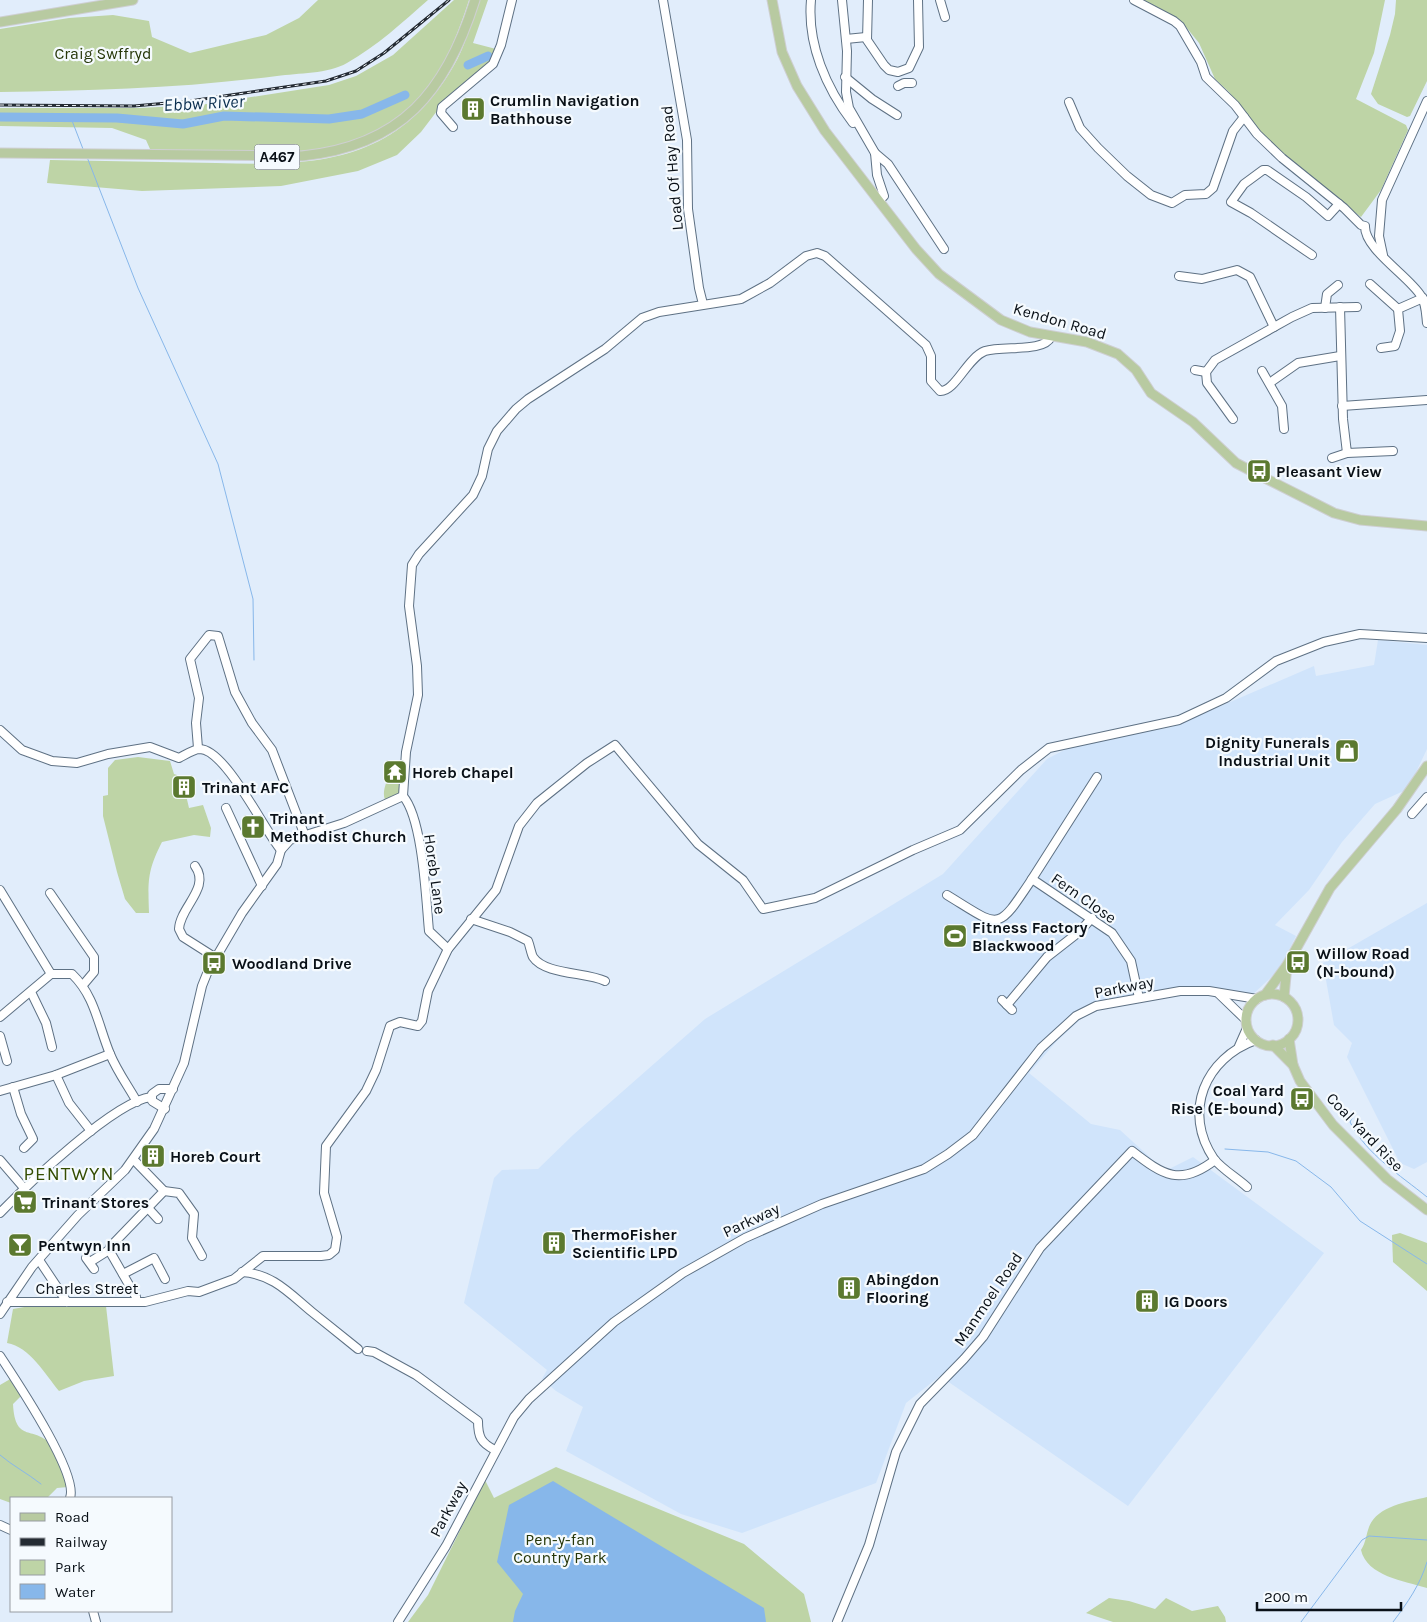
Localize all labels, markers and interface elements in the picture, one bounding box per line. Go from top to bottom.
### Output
park label: Craig Swffryd [55,44,151,63]
water label: Ebbw River [163,90,246,116]
place label: Crumlin Navigation Bathhouse [490,91,639,128]
building icon: Crumlin Navigation Bathhouse [460,96,486,122]
street label: Load Of Hay Road [657,105,687,231]
road number: A467 [254,144,300,170]
street label: Kendon Road [1011,299,1109,343]
bus stop icon: Pleasant View [1246,458,1272,484]
place label: Pleasant View [1276,462,1382,481]
place label: Dignity Funerals Industrial Unit [1205,733,1330,770]
shop icon: Dignity Funerals Industrial Unit [1334,738,1360,764]
temple icon: Horeb Chapel [382,759,408,785]
place label: Horeb Chapel [412,763,514,782]
building icon: Trinant AFC [171,774,197,800]
place label: Trinant AFC [202,778,289,797]
place label: Trinant Methodist Church [270,809,407,846]
church icon: Trinant Methodist Church [240,814,266,840]
street label: Horeb Lane [420,833,450,915]
street label: Fern Close [1048,869,1120,927]
place label: Fitness Factory Blackwood [972,918,1088,955]
sports icon: Fitness Factory Blackwood [942,923,968,949]
place label: Willow Road (N-bound) [1316,944,1410,981]
bus stop icon: Willow Road (N-bound) [1285,949,1311,975]
bus stop icon: Woodland Drive [201,950,227,976]
place label: Woodland Drive [232,954,352,973]
street label: Parkway [1093,972,1156,1002]
place label: Coal Yard Rise (E-bound) [1171,1081,1284,1118]
bus stop icon: Coal Yard Rise (E-bound) [1289,1086,1315,1112]
street label: Coal Yard Rise [1323,1089,1407,1175]
building icon: Horeb Court [140,1143,166,1169]
place label: Horeb Court [170,1147,261,1166]
district label: PENTWYN [23,1163,115,1185]
supermarket icon: Trinant Stores [12,1189,38,1215]
place label: Trinant Stores [42,1193,149,1212]
street label: Parkway [720,1198,783,1241]
place label: ThermoFisher Scientific LPD [572,1225,678,1262]
building icon: ThermoFisher Scientific LPD [541,1230,567,1256]
bar icon: Pentwyn Inn [7,1232,33,1258]
place label: Pentwyn Inn [38,1236,131,1255]
street label: Manmoel Road [950,1248,1026,1350]
place label: Abingdon Flooring [866,1270,939,1307]
building icon: Abingdon Flooring [836,1275,862,1301]
street label: Charles Street [36,1279,138,1298]
building icon: IG Doors [1134,1288,1160,1314]
place label: IG Doors [1164,1292,1228,1311]
street label: Parkway [425,1477,471,1540]
legend [10,1497,172,1612]
text: Road [55,1508,90,1526]
park label: Pen-y-fan Country Park [513,1530,607,1567]
text: Railway [55,1533,107,1551]
text: Park [55,1558,85,1576]
scale bar [1257,1580,1401,1612]
text: Water [55,1583,96,1601]
text: 200 m [1264,1588,1308,1606]

